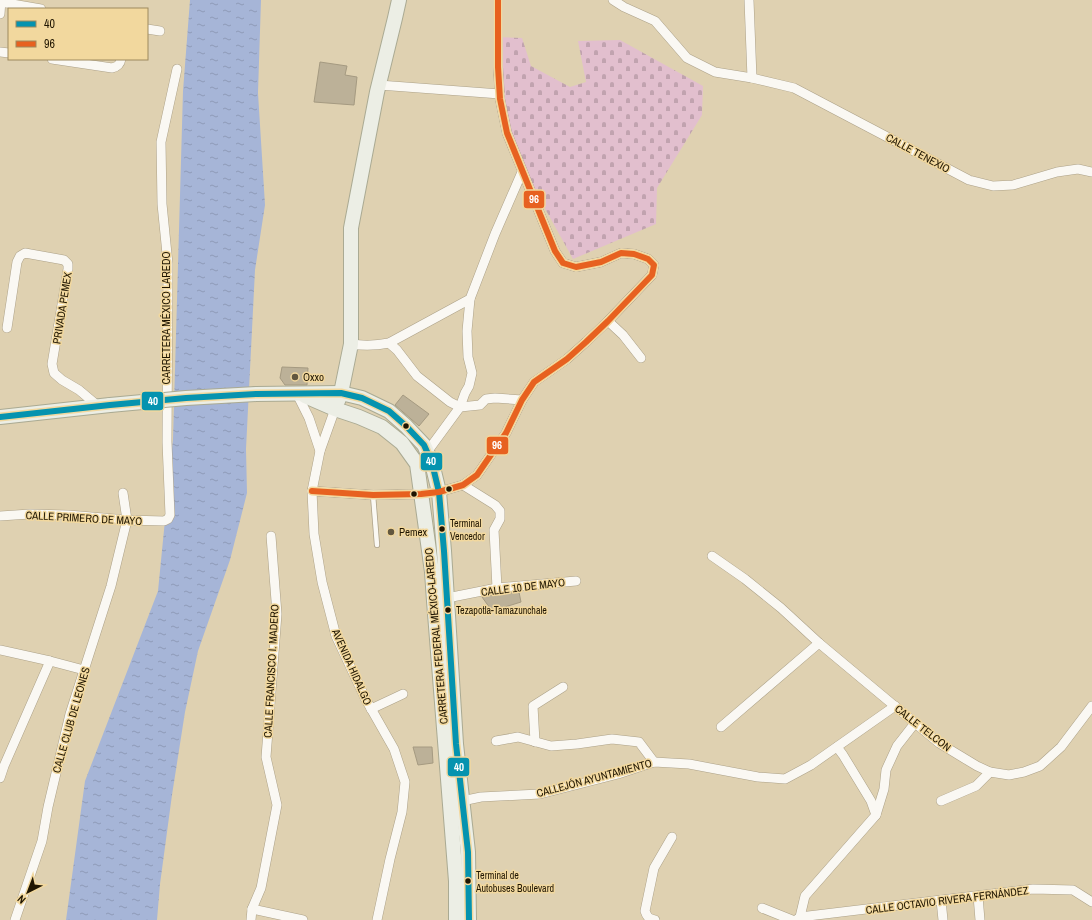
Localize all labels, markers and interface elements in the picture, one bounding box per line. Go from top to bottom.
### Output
legend [8,8,148,60]
text: 40 [44,16,55,32]
text: 96 [44,36,55,52]
street label: CALLE TENEXIO [884,130,952,176]
line badge: 96 [523,190,545,209]
text: 96 [529,192,539,206]
street label: CARRETERA MÉXICO LAREDO [159,252,173,384]
street label: PRIVADA PEMEX [49,271,75,345]
place label: Oxxo [303,370,324,384]
marker: Oxxo [290,372,300,382]
line badge: 40 [141,391,164,411]
text: 40 [148,394,158,408]
unlabelled marker [401,421,411,431]
line badge: 96 [486,436,509,455]
text: 96 [492,438,502,452]
line badge: 40 [420,452,443,471]
text: 40 [426,454,436,468]
unlabelled marker [444,484,454,494]
unlabelled marker [409,489,419,499]
street label: CALLE PRIMERO DE MAYO [25,508,143,528]
place label: Terminal Vencedor [450,517,485,543]
marker: Terminal Vencedor [437,524,447,534]
place label: Pemex [399,525,428,539]
marker: Pemex [386,527,396,537]
street label: CARRETERA FEDERAL MÉXICO-LAREDO [421,547,451,725]
street label: CALLE 10 DE MAYO [480,575,566,599]
street label: CALLE FRANCISCO I. MADERO [261,604,281,738]
place label: Tezapotla-Tamazunchale [456,604,547,617]
marker: Tezapotla-Tamazunchale [443,605,453,615]
street label: AVENIDA HIDALGO [329,626,375,707]
street label: CALLE CLUB DE LEONES [49,666,93,774]
street label: CALLE TELCON [892,702,954,754]
street label: CALLEJÓN AYUNTAMIENTO [535,756,653,800]
line badge: 40 [447,757,470,777]
text: 40 [454,760,464,774]
place label: Terminal de Autobuses Boulevard [475,869,554,895]
north arrow [8,872,48,912]
marker: Terminal de Autobuses Boulevard [463,876,473,886]
street label: CALLE OCTAVIO RIVERA FERNÁNDEZ [865,883,1030,917]
text: N [14,892,28,907]

